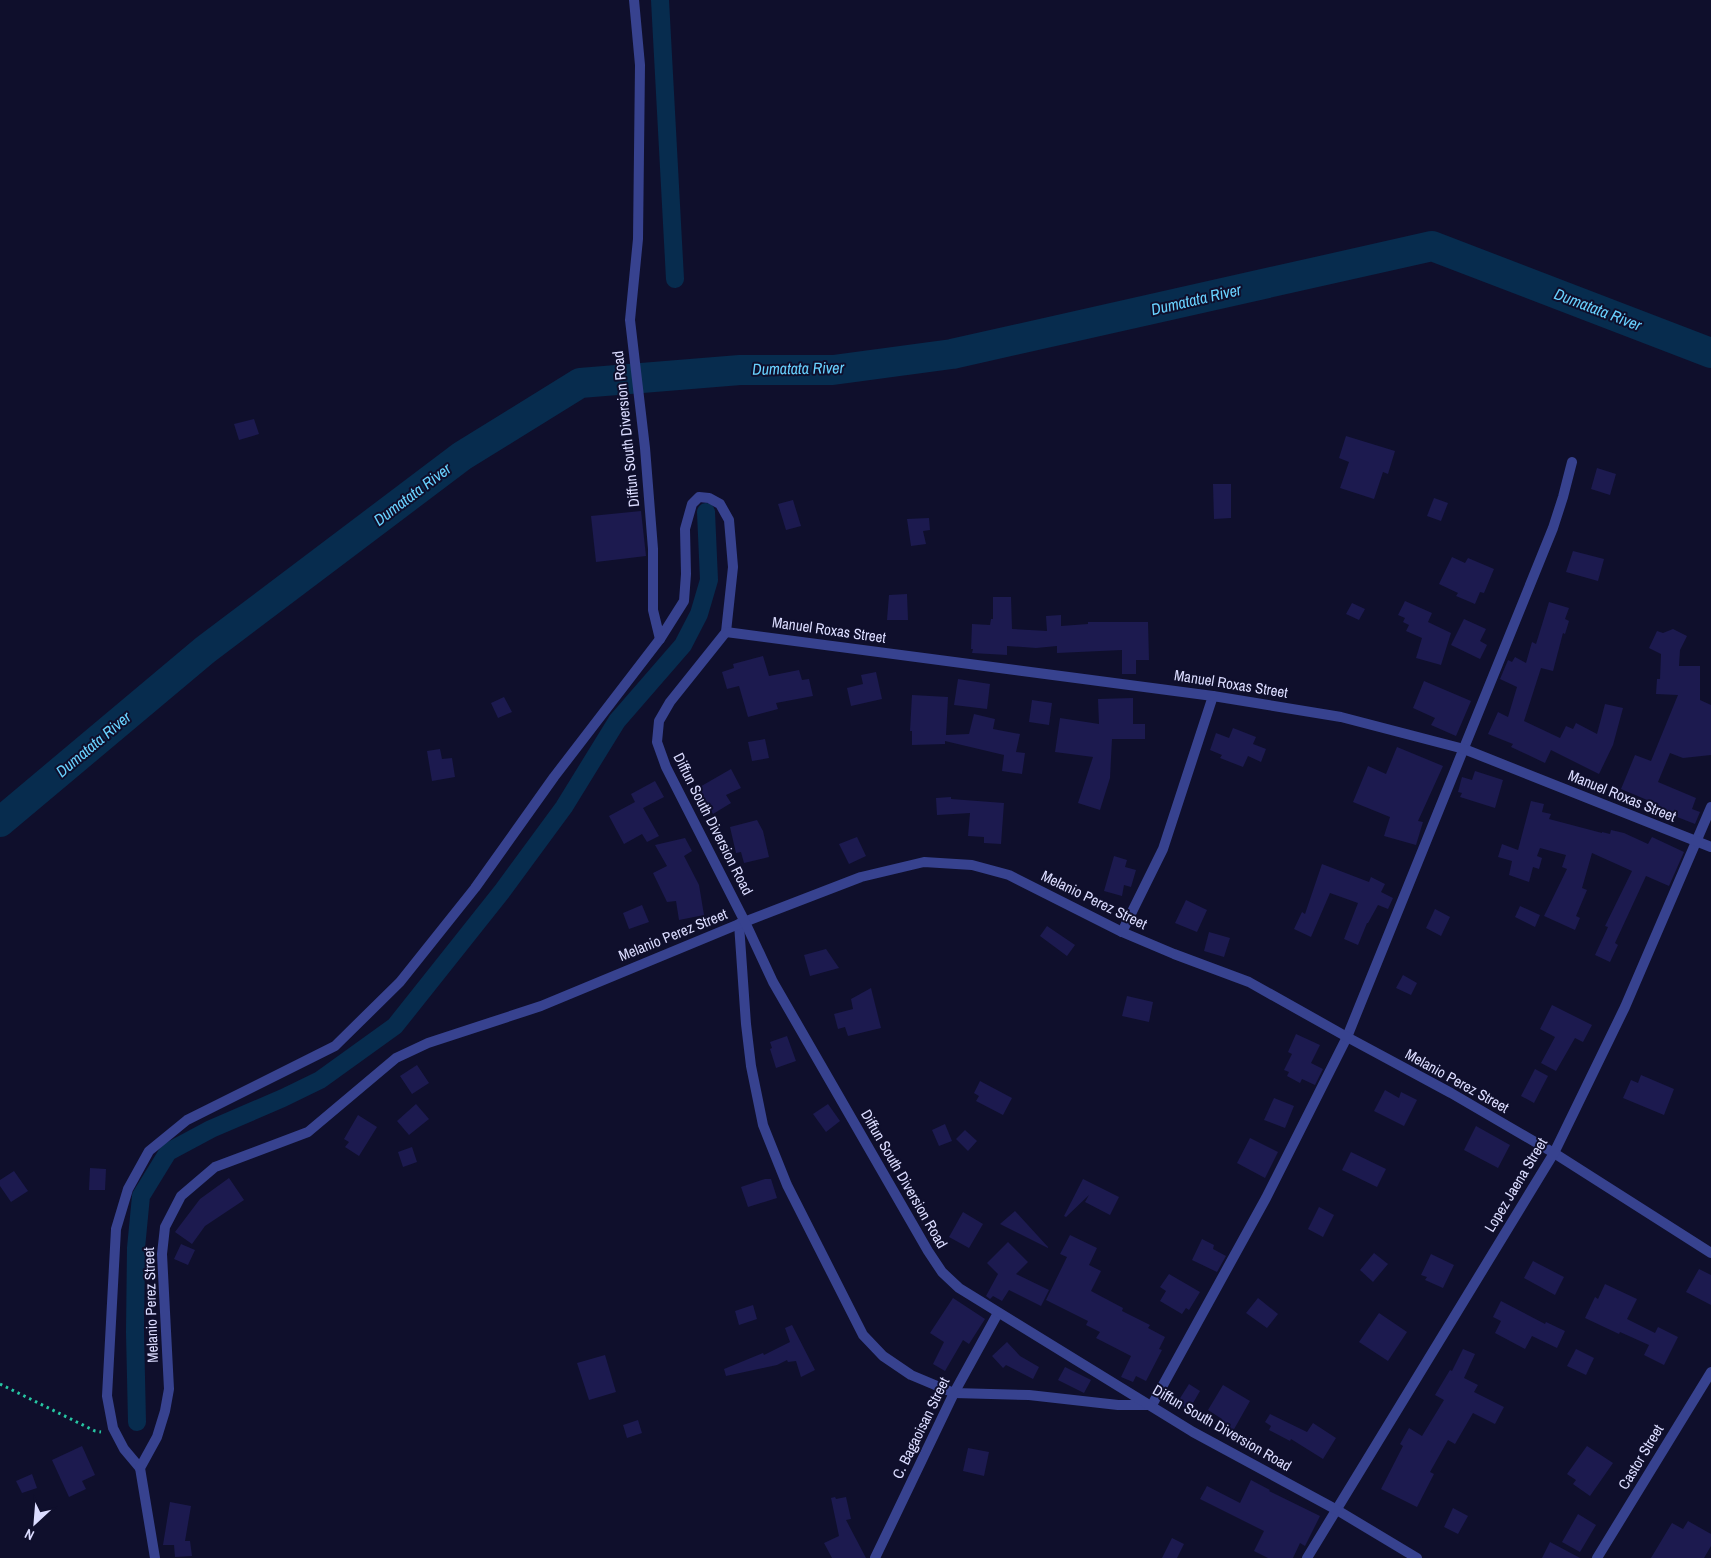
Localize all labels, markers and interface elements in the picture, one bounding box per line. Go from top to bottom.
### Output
water label: Dumatata River [1149,278,1244,320]
water label: Dumatata River [1551,282,1645,336]
street label: Diffun South Diversion Road [607,350,644,508]
water label: Dumatata River [752,356,845,380]
water label: Dumatata River [369,457,456,530]
street label: Manuel Roxas Street [771,611,888,648]
street label: Manuel Roxas Street [1173,664,1290,703]
water label: Dumatata River [51,706,136,782]
street label: Diffun South Diversion Road [668,749,758,899]
street label: Manuel Roxas Street [1565,764,1680,827]
street label: Melanio Perez Street [1038,865,1151,935]
street label: Melanio Perez Street [615,903,731,966]
street label: Melanio Perez Street [1402,1043,1513,1118]
street label: Diffun South Diversion Road [856,1105,953,1252]
street label: Lopez Jaena Street [1479,1133,1552,1236]
street label: Melanio Perez Street [138,1246,163,1363]
street label: C. Bagaoisan Street [887,1373,955,1482]
street label: Diffun South Diversion Road [1149,1379,1296,1476]
street label: Castor Street [1613,1420,1669,1493]
north arrow [10,1498,60,1548]
text: N [22,1525,37,1545]

